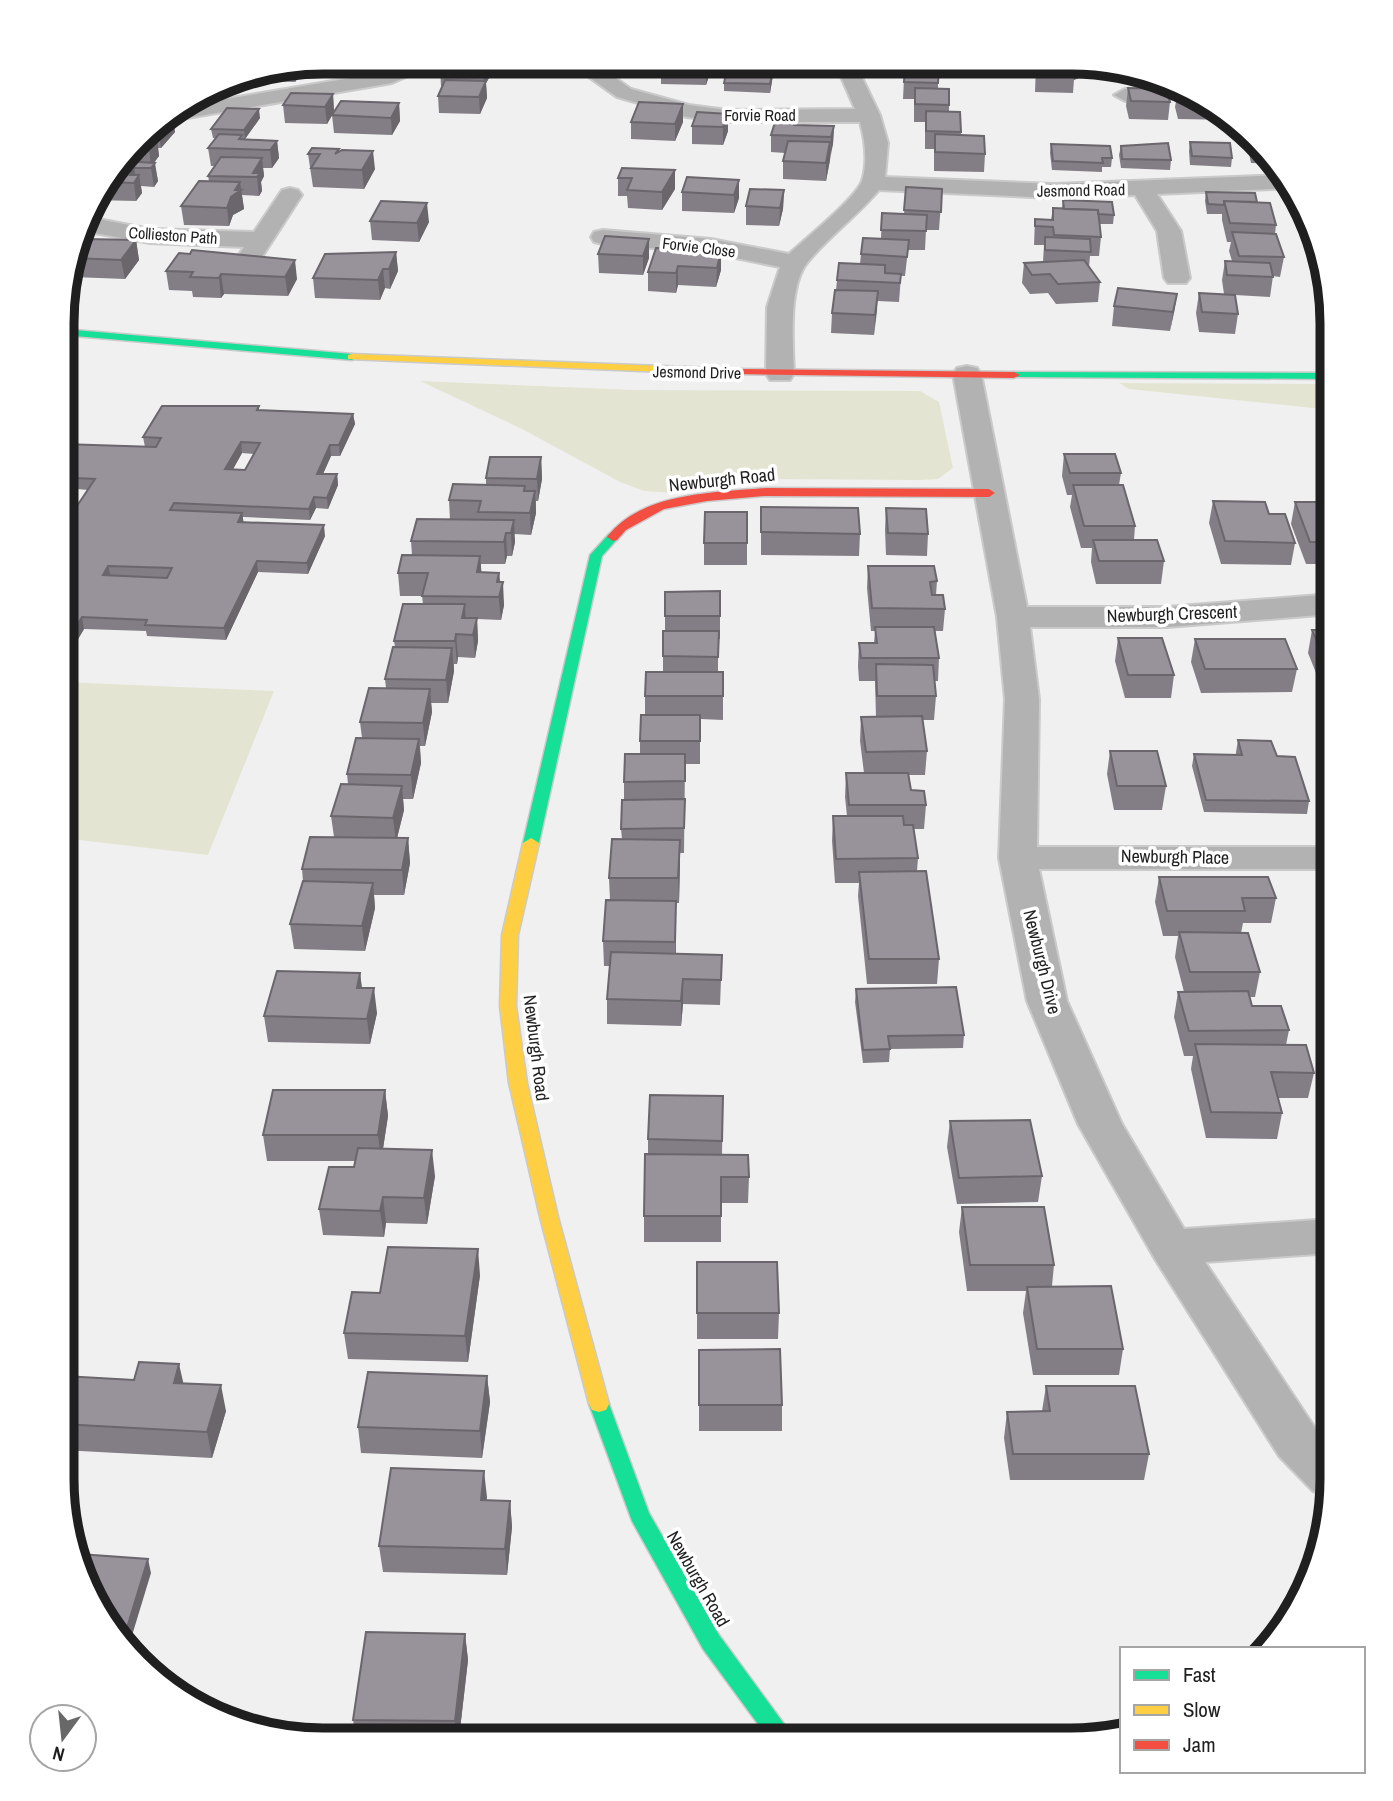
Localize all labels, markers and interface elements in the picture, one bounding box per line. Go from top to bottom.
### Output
street label: Forvie Road [724,104,796,126]
street label: Jesmond Road [1037,178,1125,202]
street label: Collieston Path [128,221,218,249]
street label: Forvie Close [661,232,737,262]
street label: Jesmond Drive [653,360,741,384]
street label: Newburgh Road [668,461,776,498]
street label: Newburgh Crescent [1106,599,1238,628]
street label: Newburgh Place [1121,843,1229,870]
street label: Newburgh Drive [1017,907,1068,1017]
street label: Newburgh Road [518,993,555,1102]
street label: Newburgh Road [661,1526,736,1631]
legend [1120,1647,1365,1773]
text: Fast [1183,1660,1216,1689]
text: Slow [1183,1695,1221,1724]
north arrow [28,1703,98,1773]
text: Jam [1183,1730,1216,1759]
text: N [50,1740,67,1768]

